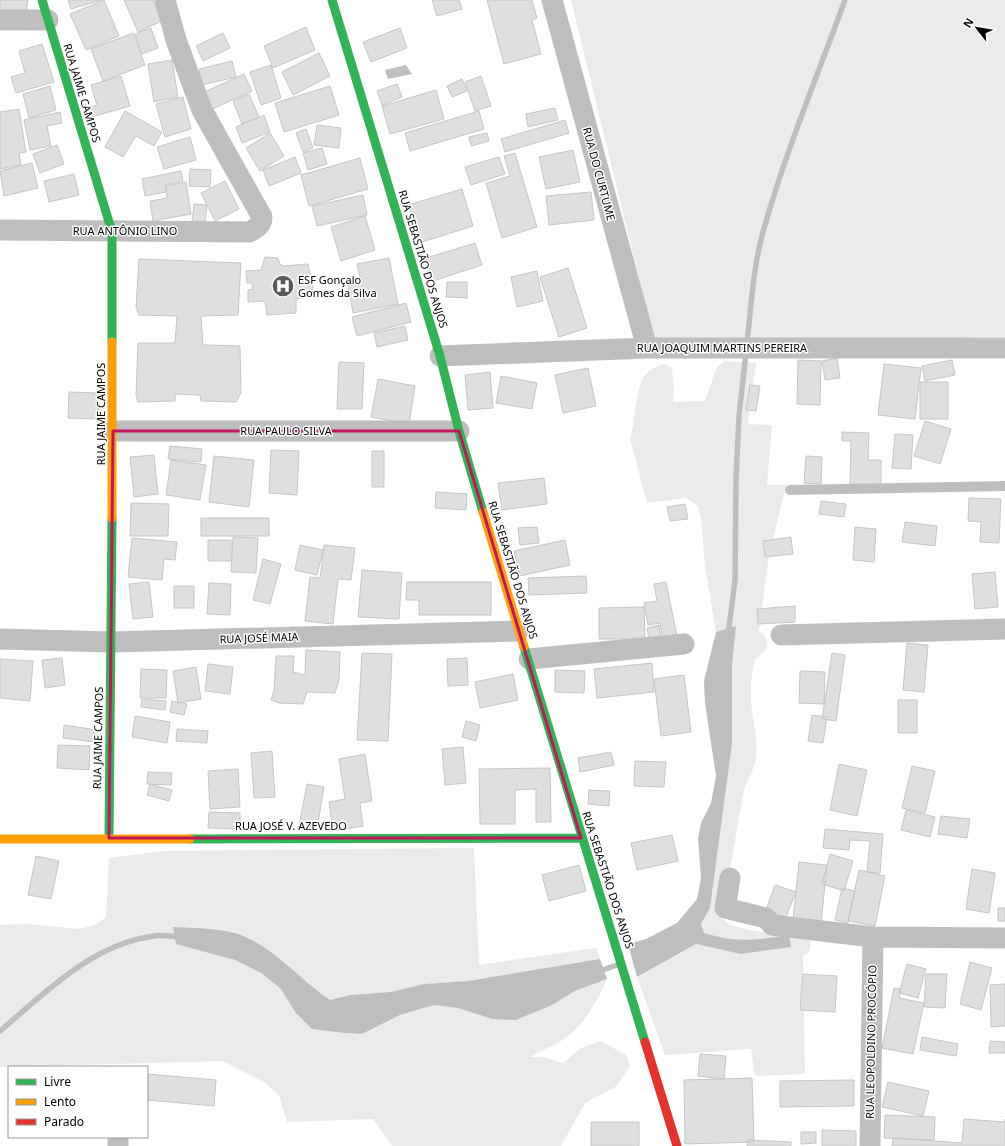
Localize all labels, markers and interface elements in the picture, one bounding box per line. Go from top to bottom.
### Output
north arrow [957,8,997,48]
text: N [959,15,977,30]
street label: RUA JAIME CAMPOS [60,42,105,144]
street label: RUA DO CURTUME [580,125,619,222]
street label: RUA SEBASTIÃO DOS ANJOS [395,188,452,330]
street label: RUA ANTÔNIO LINO [73,223,177,238]
place label: ESF Gonçalo Gomes da Silva [298,272,377,300]
hospital icon: ESF Gonçalo Gomes da Silva [270,273,296,299]
street label: RUA JOAQUIM MARTINS PEREIRA [637,340,808,355]
street label: RUA JAIME CAMPOS [93,363,108,465]
street label: RUA PAULO SILVA [240,423,333,438]
street label: RUA SEBASTIÃO DOS ANJOS [485,499,542,641]
street label: RUA JOSÉ MAIA [219,629,300,646]
street label: RUA JAIME CAMPOS [89,687,106,789]
street label: RUA SEBASTIÃO DOS ANJOS [579,809,638,950]
street label: RUA JOSÉ V. AZEVEDO [235,818,347,833]
street label: RUA LEOPOLDINO PROCÓPIO [862,965,879,1119]
legend [8,1066,148,1138]
text: Livre [44,1073,71,1090]
text: Lento [44,1093,76,1110]
text: Parado [44,1113,84,1130]

